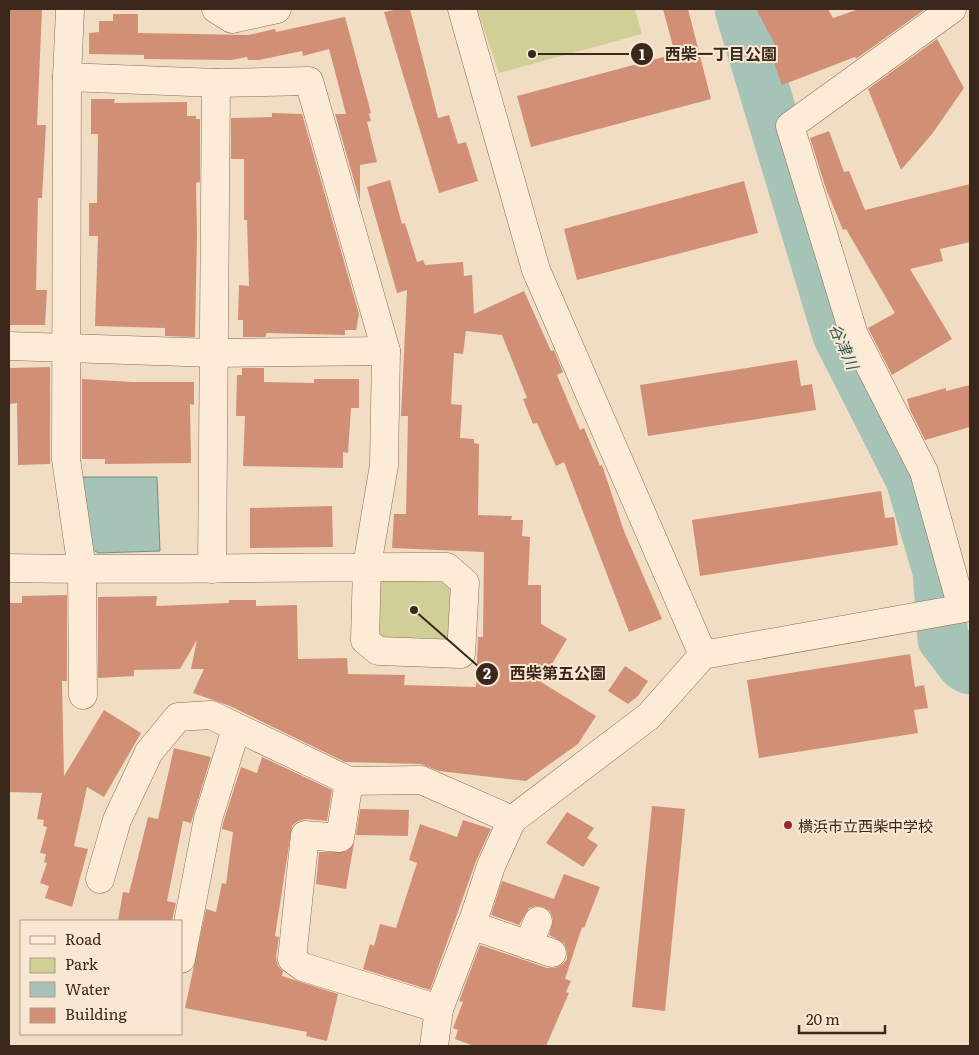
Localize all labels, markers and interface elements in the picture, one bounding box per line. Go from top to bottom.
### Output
callout: 西柴一丁目公園 [630,39,787,70]
text: 西柴一丁目公園 [665,41,777,65]
text: 1 [639,42,645,65]
water label: 谷津川 [824,319,867,375]
callout: 西柴第五公園 [475,658,616,689]
text: 西柴第五公園 [510,660,606,684]
text: 2 [483,661,491,684]
place label: 横浜市立西柴中学校 [798,814,933,837]
marker: 横浜市立西柴中学校 [782,819,794,831]
legend [20,920,182,1035]
text: Road [65,927,101,950]
text: Park [65,952,99,975]
text: Water [65,977,110,1000]
text: Building [65,1002,127,1025]
scale bar [799,1002,885,1034]
text: 20 m [806,1007,840,1030]

